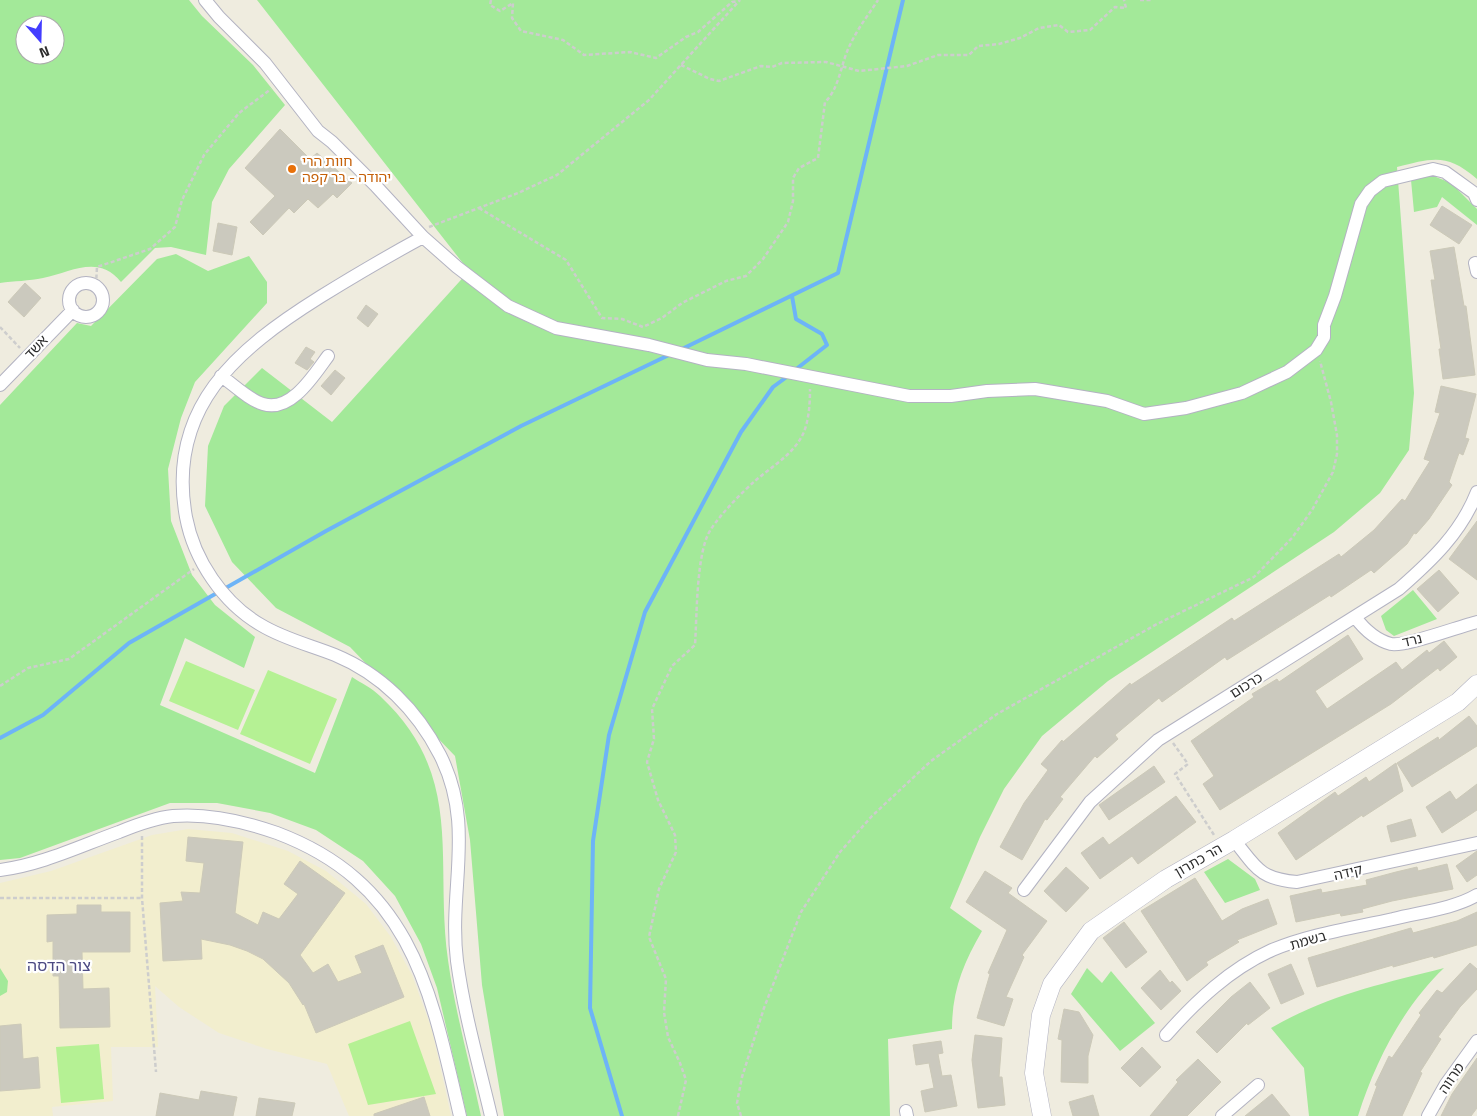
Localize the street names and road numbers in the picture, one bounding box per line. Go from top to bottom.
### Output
street label: אשד [19,330,52,363]
street label: נרד [1400,627,1424,652]
street label: כרכום [1225,666,1266,703]
street label: הר כתרון [1170,837,1226,882]
street label: קידה [1331,858,1365,885]
street label: בשמת [1287,924,1329,955]
street label: מרווה [1432,1058,1469,1098]

